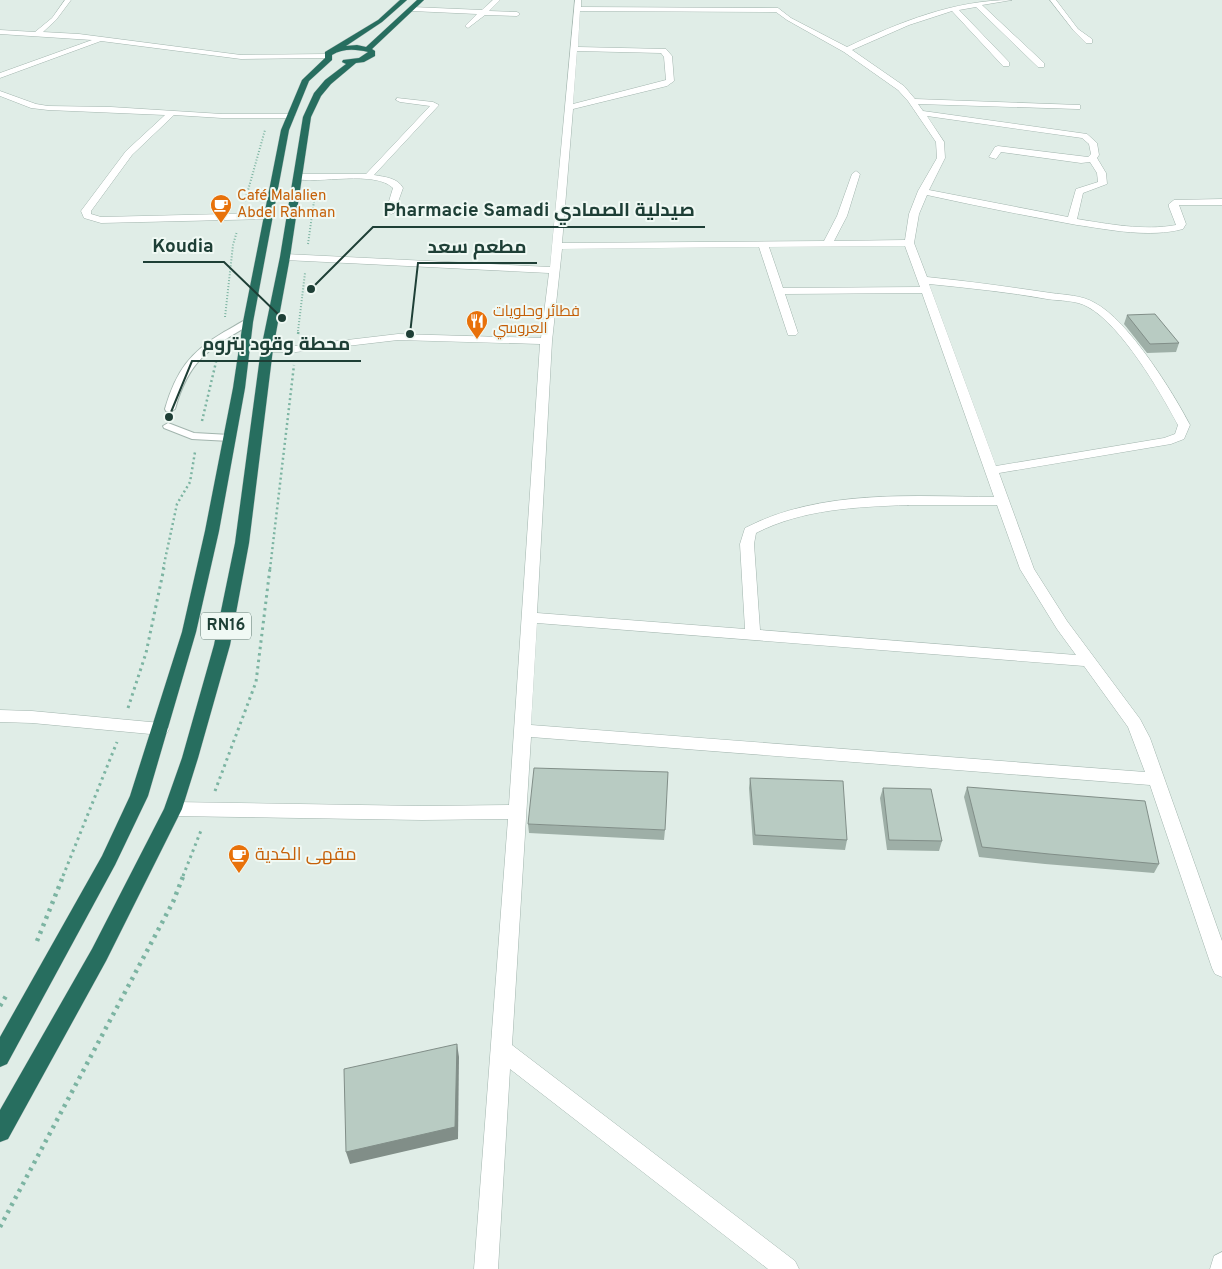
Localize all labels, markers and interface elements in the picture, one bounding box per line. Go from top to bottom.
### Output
place label: Café Malalien Abdel Rahman [237,187,335,223]
cafe icon: Café Malalien Abdel Rahman [209,193,233,224]
callout: Pharmacie Samadi صيدلية الصمادي [373,193,705,227]
text: Pharmacie Samadi صيدلية الصمادي [383,199,695,225]
callout: Koudia [143,228,224,262]
callout: مطعم سعد [418,229,537,263]
text: Koudia [152,235,214,259]
text: مطعم سعد [428,236,527,260]
place label: فطائر وحلويات العروسي [493,303,580,340]
restaurant icon: فطائر وحلويات العروسي [465,309,489,340]
callout: محطة وقود بتروم [192,327,361,361]
text: محطة وقود بتروم [202,333,350,357]
road number: RN16 [201,612,251,640]
cafe icon: مقهى الكدية [227,843,251,874]
place label: مقهى الكدية [255,844,357,867]

